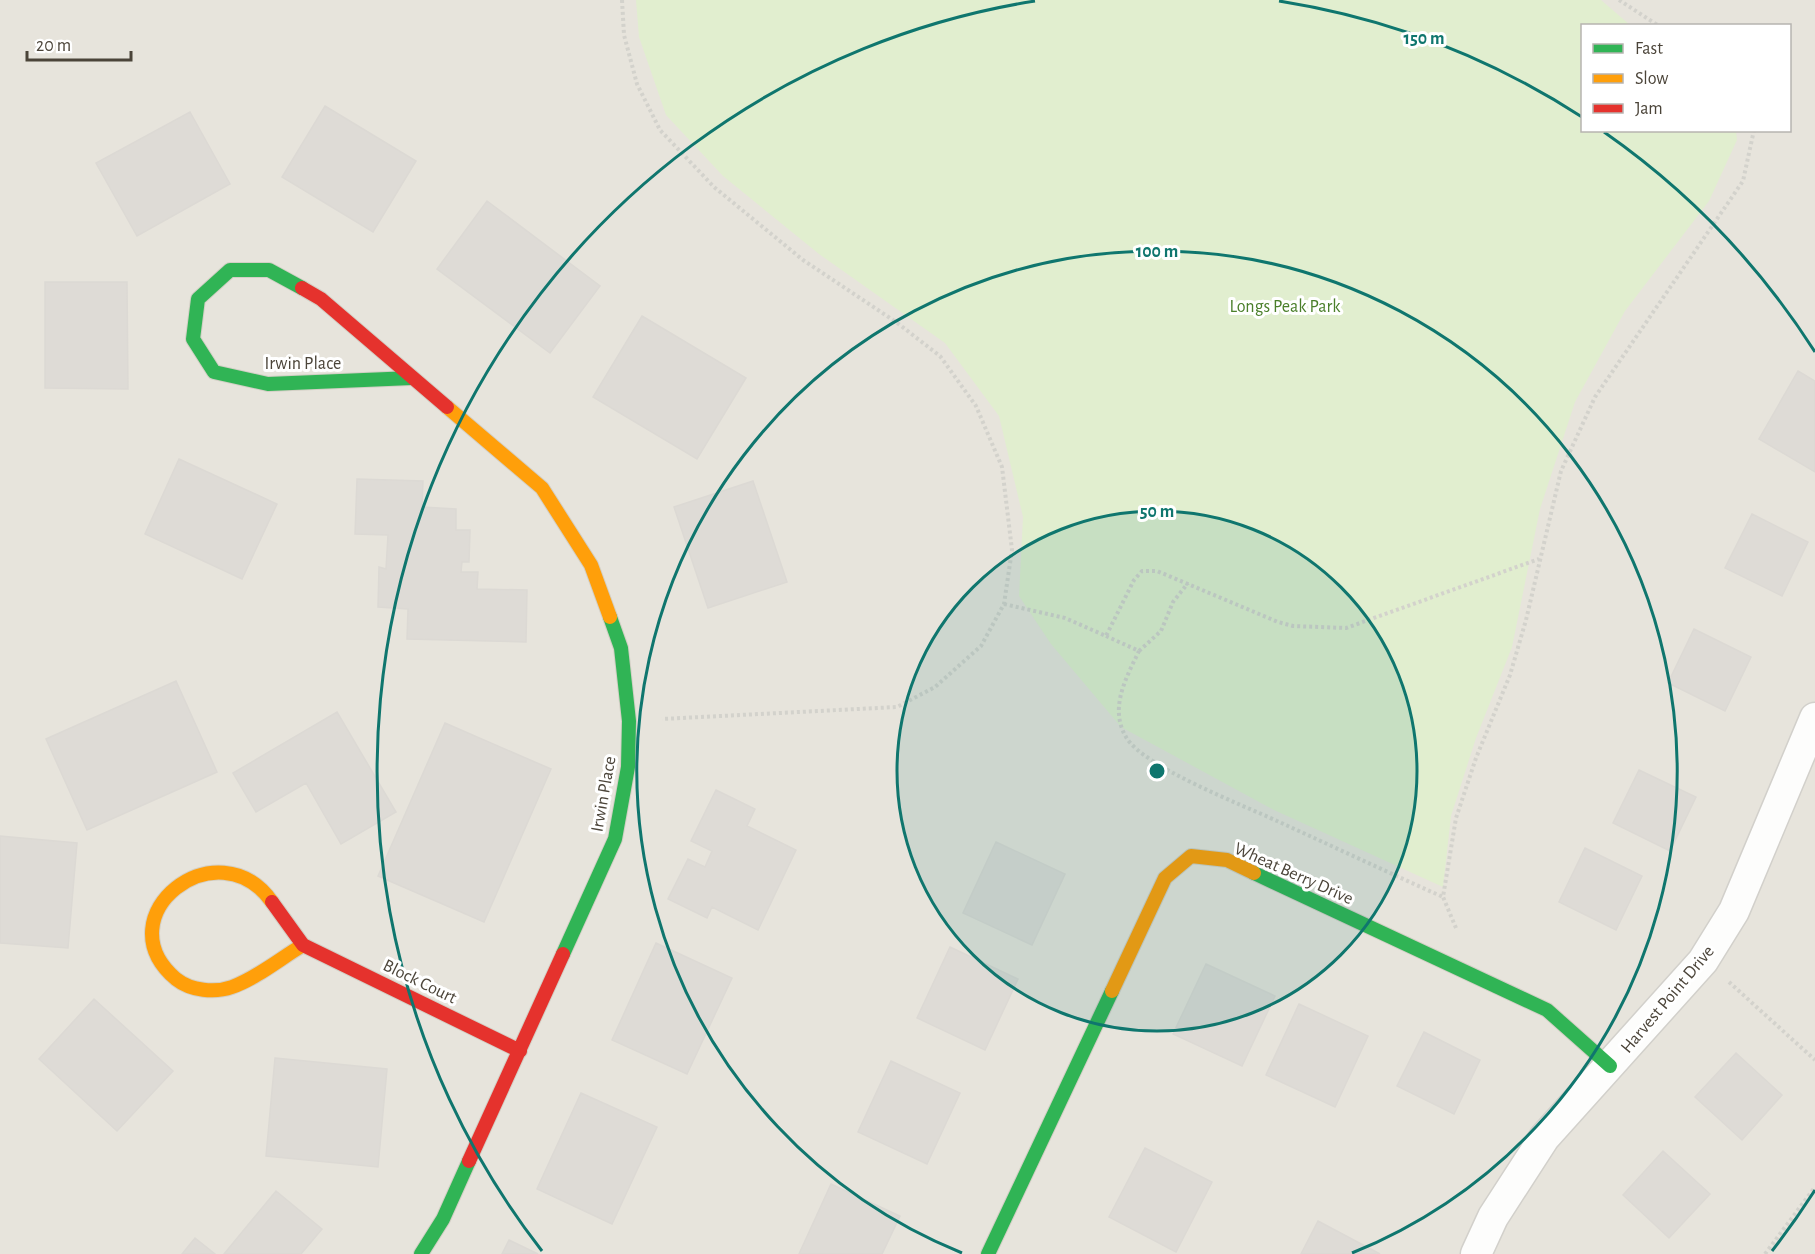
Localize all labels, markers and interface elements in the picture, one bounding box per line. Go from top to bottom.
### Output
scale bar [27,24,130,62]
legend [1581,24,1791,132]
text: 150 m [1404,30,1444,48]
text: 20 m [36,37,71,55]
text: Fast [1635,40,1663,58]
text: Slow [1635,70,1668,88]
text: Jam [1635,100,1663,118]
text: 100 m [1136,243,1178,261]
park label: Longs Peak Park [1229,298,1341,316]
street label: Irwin Place [265,355,341,373]
text: 50 m [1140,503,1174,521]
street label: Irwin Place [588,755,620,834]
centre of rings [1147,761,1167,781]
street label: Wheat Berry Drive [1231,840,1356,908]
street label: Harvest Point Drive [1618,942,1718,1057]
street label: Block Court [380,956,459,1008]

